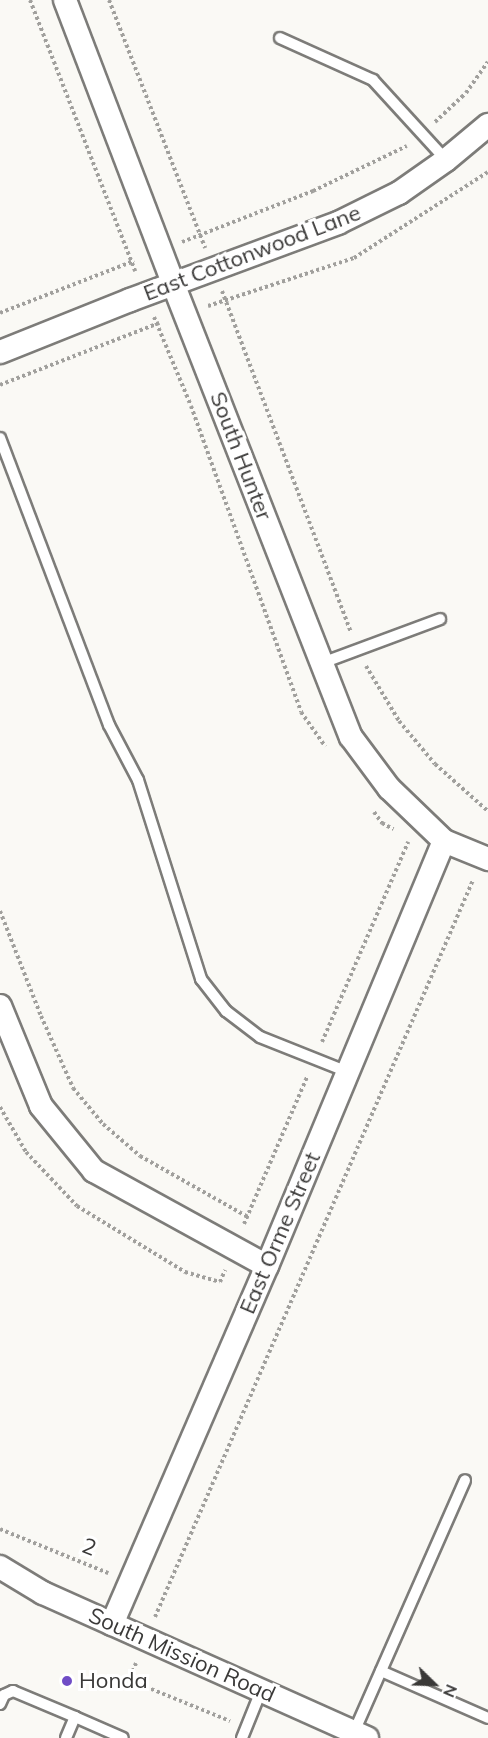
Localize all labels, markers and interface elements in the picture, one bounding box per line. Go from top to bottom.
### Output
street label: East Cottonwood Lane [140,199,364,307]
street label: South Hunter [204,388,278,524]
street label: East Orme Street [234,1148,326,1318]
street label: 2 [78,1532,100,1562]
street label: South Mission Road [85,1602,279,1708]
north arrow [404,1654,464,1714]
place label: Honda [79,1668,148,1694]
marker: Honda [60,1674,74,1688]
text: N [439,1682,462,1701]

